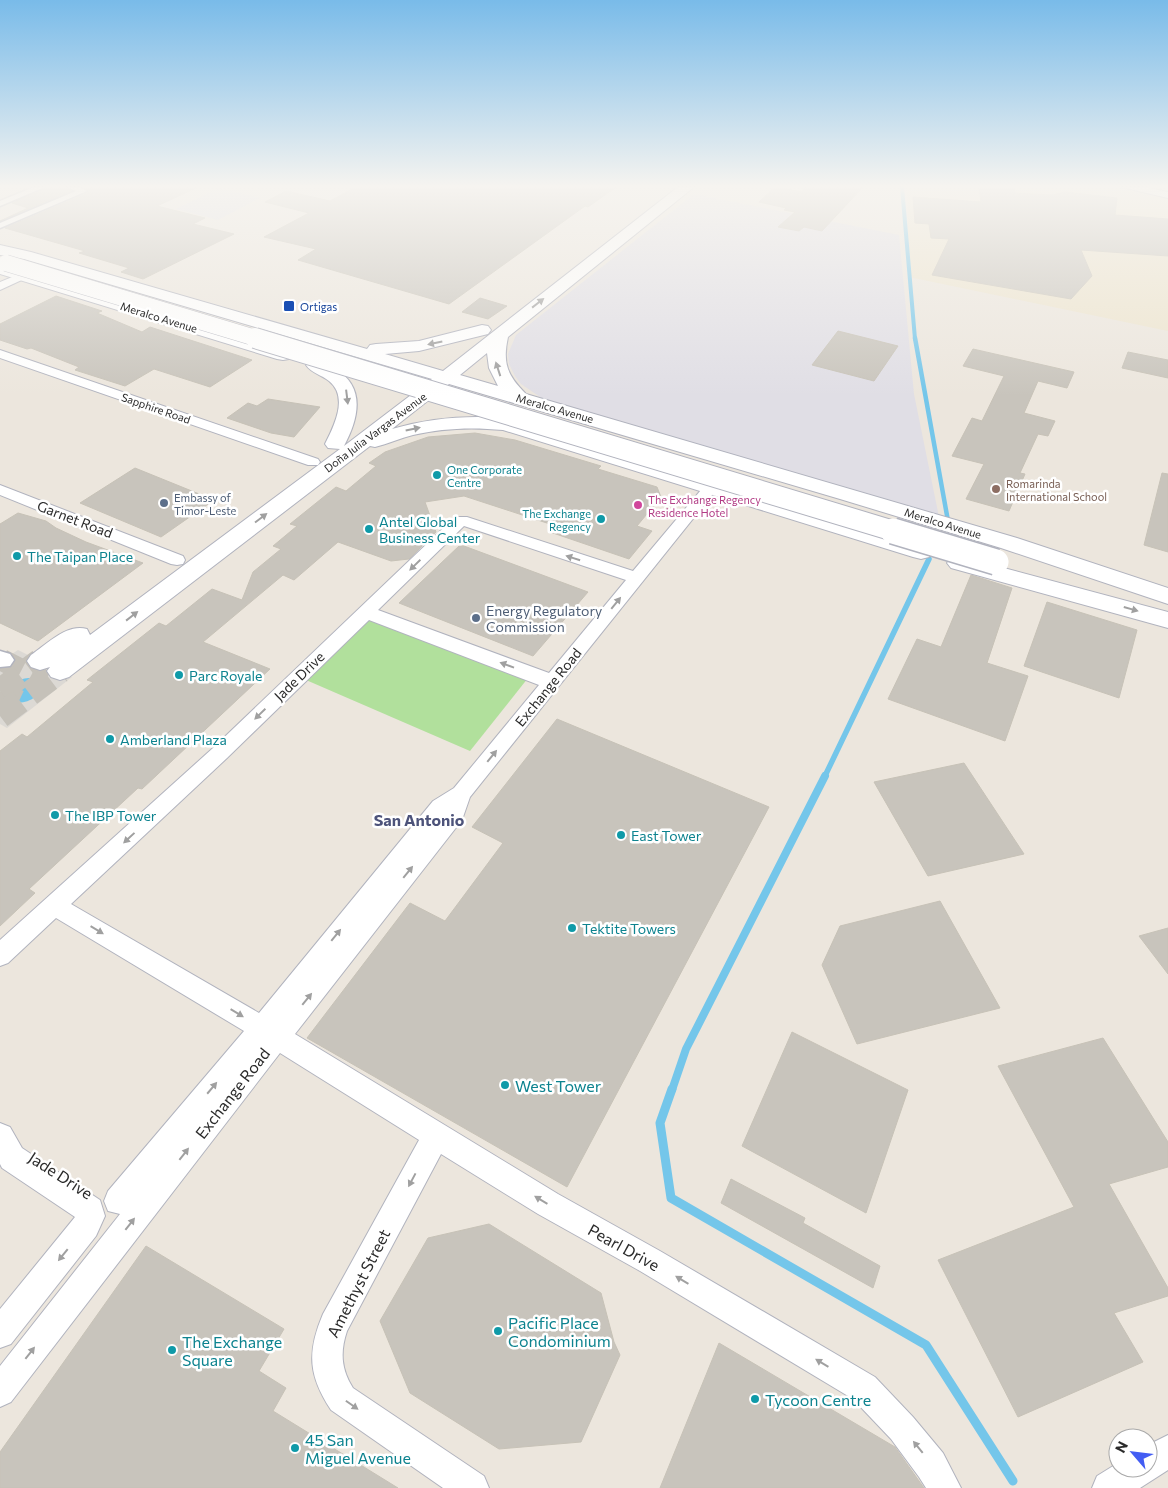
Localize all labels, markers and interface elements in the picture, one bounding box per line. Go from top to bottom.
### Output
one-way arrow [531,298,544,309]
street label: Meralco Avenue [119,299,199,335]
marker: Ortigas [282,299,296,313]
place label: Ortigas [300,300,337,313]
one-way arrow [428,339,443,347]
one-way arrow [494,361,502,376]
street label: Doña Julia Vargas Avenue [321,389,429,475]
street label: Sapphire Road [120,390,192,426]
one-way arrow [343,390,351,406]
street label: Meralco Avenue [515,391,595,425]
one-way arrow [406,425,421,433]
place label: One Corporate Centre [447,463,522,489]
marker: One Corporate Centre [431,469,443,481]
place label: Romarinda International School [1006,477,1107,503]
marker: Romarinda International School [990,483,1002,495]
place label: Embassy of Timor-Leste [174,491,237,517]
place label: The Exchange Regency Residence Hotel [648,493,761,519]
street label: Garnet Road [35,497,115,541]
marker: Embassy of Timor-Leste [158,497,170,509]
marker: The Exchange Regency Residence Hotel [632,499,644,511]
street label: Meralco Avenue [903,505,983,541]
place label: The Exchange Regency [522,507,591,533]
one-way arrow [254,513,268,523]
place label: Antel Global Business Center [379,513,481,546]
marker: The Exchange Regency [595,513,607,525]
marker: Antel Global Business Center [363,523,375,535]
place label: The Taipan Place [27,548,133,565]
marker: The Taipan Place [11,550,23,562]
one-way arrow [566,553,581,561]
one-way arrow [409,559,421,571]
one-way arrow [611,597,622,610]
place label: Energy Regulatory Commission [486,602,602,635]
one-way arrow [1124,605,1139,613]
one-way arrow [125,611,138,622]
marker: Energy Regulatory Commission [470,612,482,624]
street label: Exchange Road [511,644,585,730]
street label: Jade Drive [270,648,328,704]
one-way arrow [499,661,514,668]
place label: Parc Royale [189,667,262,684]
marker: Parc Royale [173,669,185,681]
one-way arrow [254,708,266,720]
place label: Amberland Plaza [120,731,227,748]
marker: Amberland Plaza [104,733,116,745]
one-way arrow [486,750,497,763]
place label: The IBP Tower [65,807,157,824]
marker: The IBP Tower [49,809,61,821]
district label: San Antonio [374,810,465,829]
place label: East Tower [631,827,702,844]
marker: East Tower [615,829,627,841]
one-way arrow [122,832,135,843]
one-way arrow [402,866,413,879]
place label: Tektite Towers [582,920,676,937]
marker: Tektite Towers [566,922,578,934]
one-way arrow [91,926,104,935]
one-way arrow [330,929,341,942]
one-way arrow [301,993,312,1006]
one-way arrow [230,1009,243,1018]
street label: Exchange Road [191,1044,273,1142]
place label: West Tower [515,1076,602,1095]
marker: West Tower [499,1079,511,1091]
one-way arrow [206,1082,217,1095]
street label: Jade Drive [25,1147,97,1203]
one-way arrow [179,1148,190,1161]
one-way arrow [407,1173,416,1186]
one-way arrow [534,1196,547,1205]
one-way arrow [124,1218,135,1231]
street label: Pearl Drive [585,1220,663,1274]
street label: Amethyst Street [322,1225,394,1340]
one-way arrow [57,1248,68,1261]
one-way arrow [676,1276,689,1285]
place label: Pacific Place Condominium [508,1313,611,1350]
marker: Pacific Place Condominium [492,1325,504,1337]
place label: The Exchange Square [182,1332,282,1369]
marker: The Exchange Square [166,1344,178,1356]
one-way arrow [25,1346,35,1359]
one-way arrow [816,1359,829,1368]
place label: Tycoon Centre [765,1390,871,1409]
marker: Tycoon Centre [749,1393,761,1405]
one-way arrow [345,1400,359,1410]
north arrow [1108,1428,1158,1478]
place label: 45 San Miguel Avenue [305,1430,411,1467]
text: N [1111,1438,1131,1455]
one-way arrow [912,1441,923,1454]
marker: 45 San Miguel Avenue [289,1442,301,1454]

